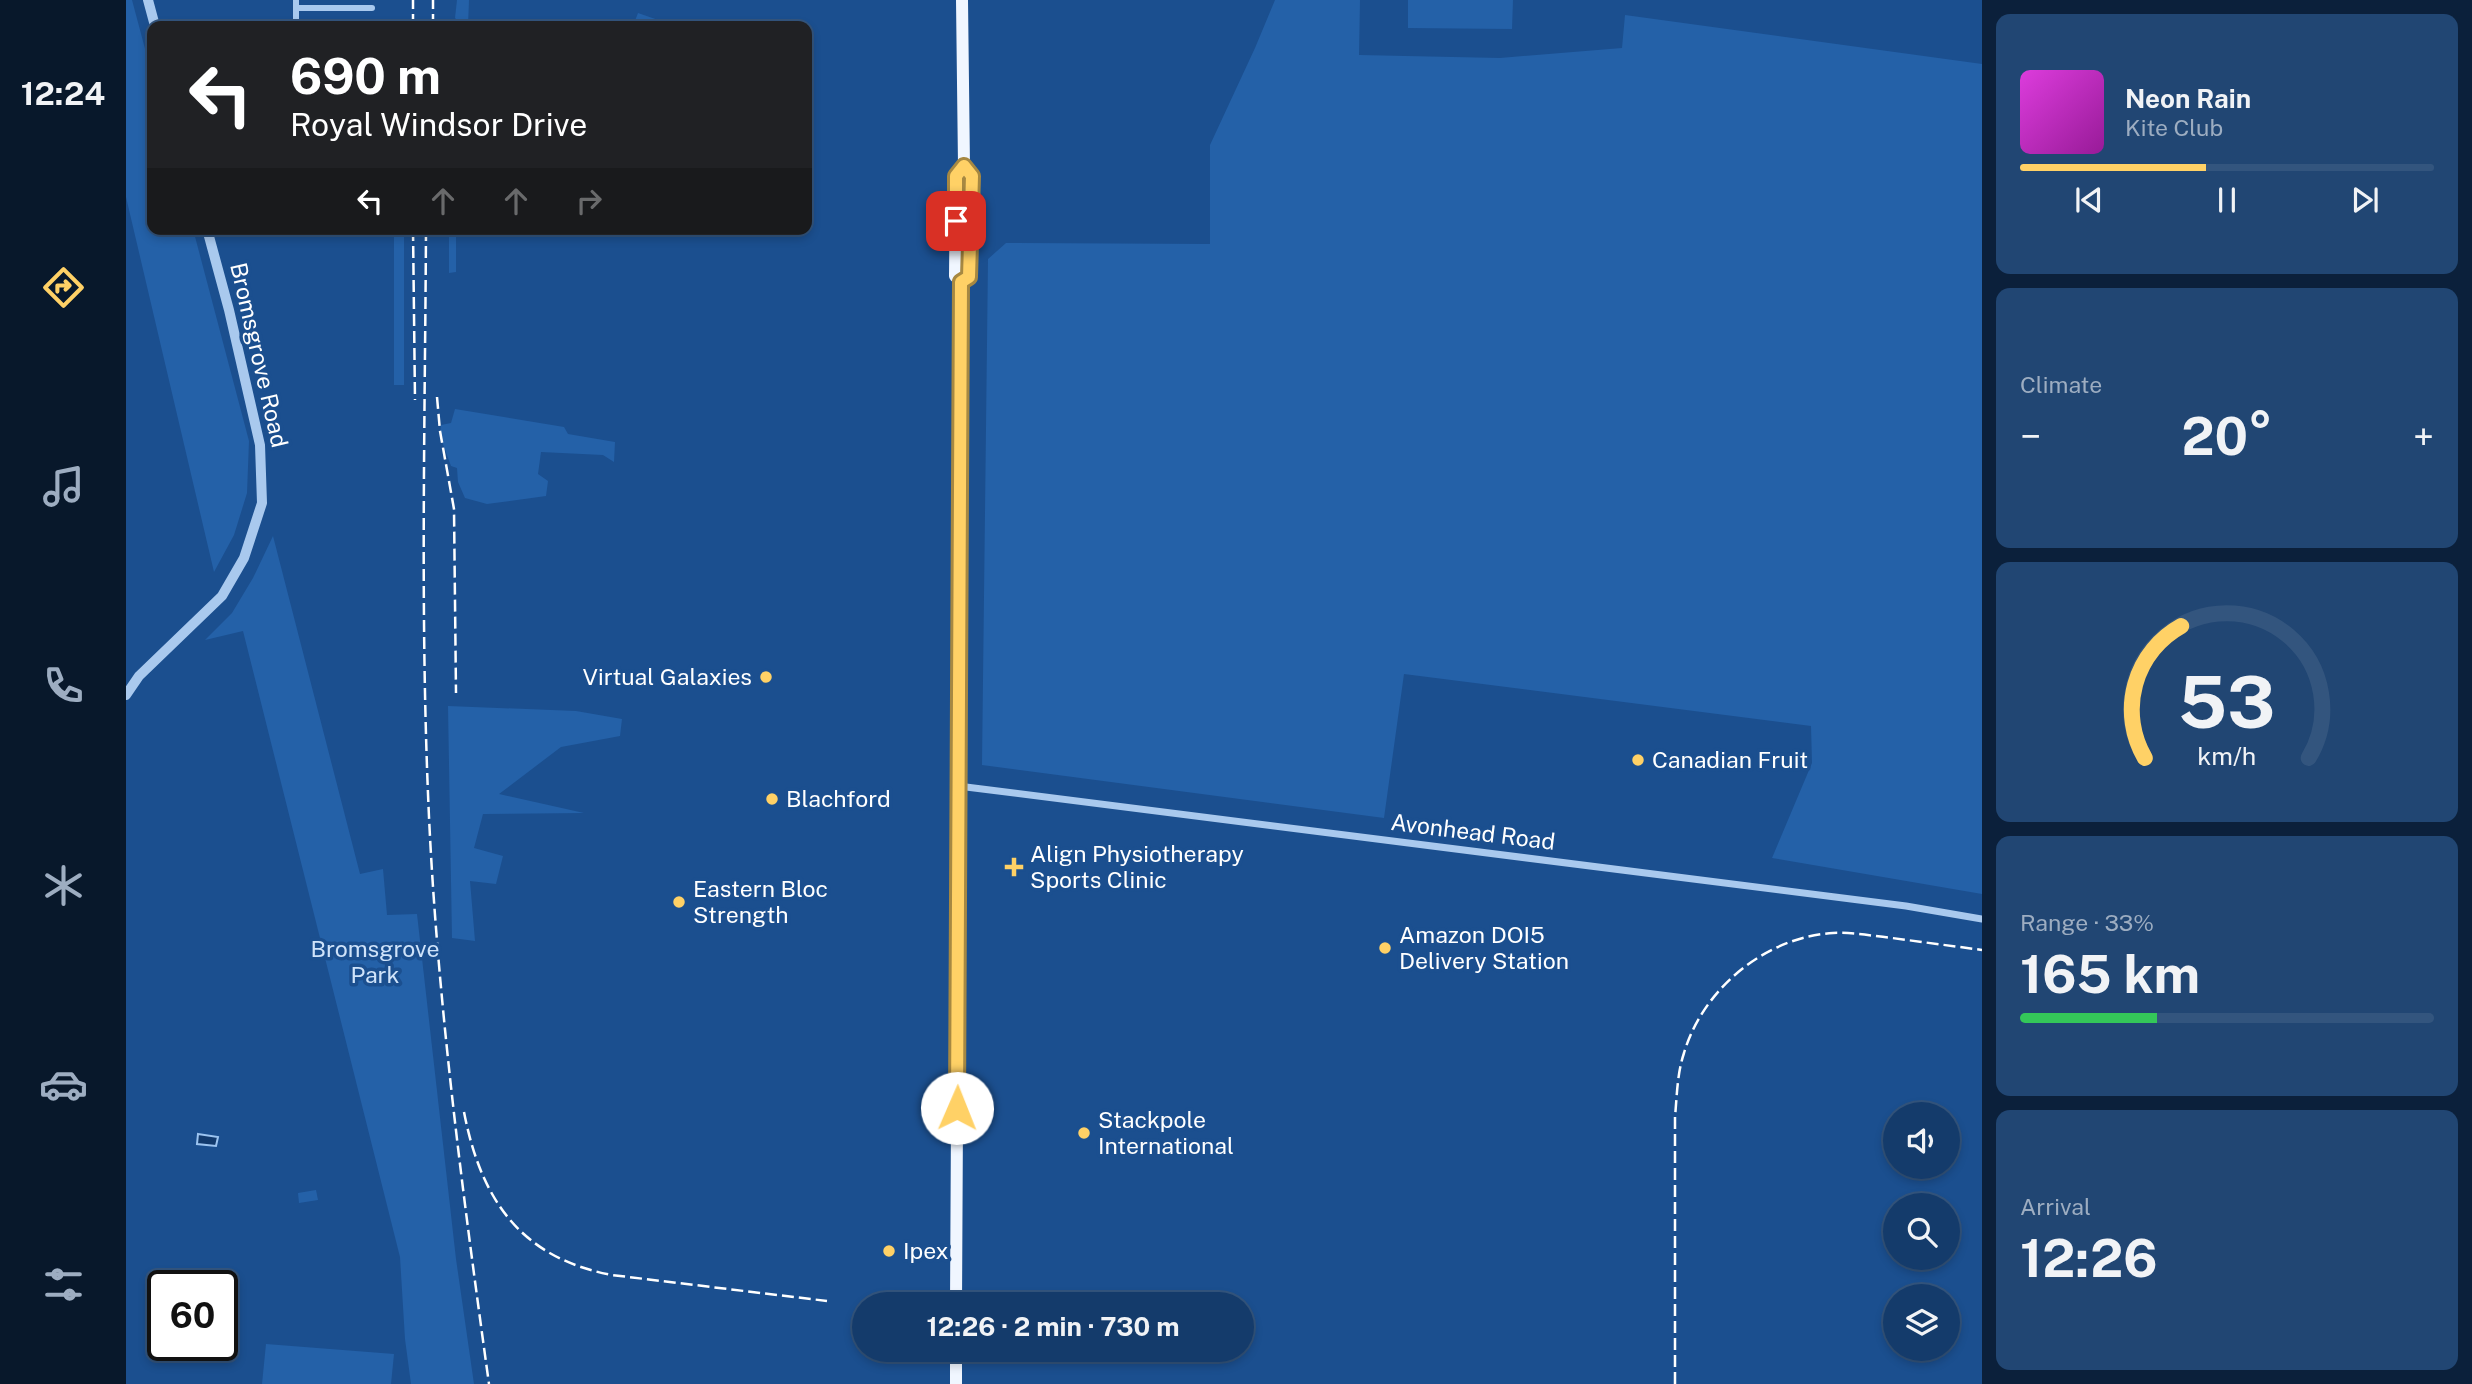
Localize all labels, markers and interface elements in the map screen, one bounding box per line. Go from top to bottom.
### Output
text: 690 m [290,47,441,105]
icon: left [175,49,266,140]
text: 12:24 [21,75,105,112]
text: Neon Rain [2125,83,2251,114]
text: Royal Windsor Drive [290,106,588,143]
text: Kite Club [2125,114,2223,141]
icon: previous [2070,181,2108,219]
icon: pause [2208,181,2246,219]
icon: next [2346,181,2384,219]
icon: left [351,182,389,220]
icon: ahead [424,182,462,220]
icon: ahead [497,182,535,220]
icon: right [570,182,608,220]
pin [926,191,986,251]
icon: arrive [937,202,975,240]
street label: Bromsgrove Road [225,260,294,450]
icon: directions [39,263,88,312]
text: Climate [2020,371,2102,398]
text: 20° [2181,406,2273,467]
text: − [2020,414,2041,459]
text: + [2413,414,2434,459]
icon: music [39,462,88,511]
text: 53 [2178,659,2276,744]
icon: phone [39,661,88,710]
place label: Virtual Galaxies [582,663,752,690]
marker: Virtual Galaxies [758,669,774,685]
text: km/h [2198,741,2256,771]
place label: Canadian Fruit [1652,746,1808,773]
marker: Canadian Fruit [1630,752,1646,768]
place label: Blachford [786,785,891,812]
marker: Blachford [764,791,780,807]
street label: Avonhead Road [1389,808,1557,855]
place label: Align Physiotherapy Sports Clinic [1030,840,1244,893]
marker: Align Physiotherapy Sports Clinic [1004,857,1024,877]
icon: climate [39,861,88,910]
place label: Eastern Bloc Strength [693,875,828,928]
marker: Eastern Bloc Strength [671,894,687,910]
text: Range · 33% [2020,909,2154,936]
place label: Amazon DOI5 Delivery Station [1399,921,1569,974]
park label: Bromsgrove Park [311,935,439,988]
marker: Amazon DOI5 Delivery Station [1377,940,1393,956]
text: 165 km [2020,944,2200,1005]
icon: car [39,1060,88,1109]
position arrow [920,1071,994,1145]
map controls [1883,1102,1960,1361]
button: sound [1883,1102,1960,1179]
place label: Stackpole International [1098,1106,1234,1159]
marker: Stackpole International [1076,1125,1092,1141]
button: search [1883,1193,1960,1270]
text: Arrival [2020,1193,2091,1220]
text: 12:26 [2020,1228,2158,1289]
place label: Ipex [903,1237,948,1264]
marker: Ipex [881,1243,897,1259]
icon: filters [39,1260,88,1309]
speed limit sign: 60 [147,1270,238,1361]
button: layers [1883,1284,1960,1361]
text: 12:26 · 2 min · 730 m [927,1311,1179,1342]

